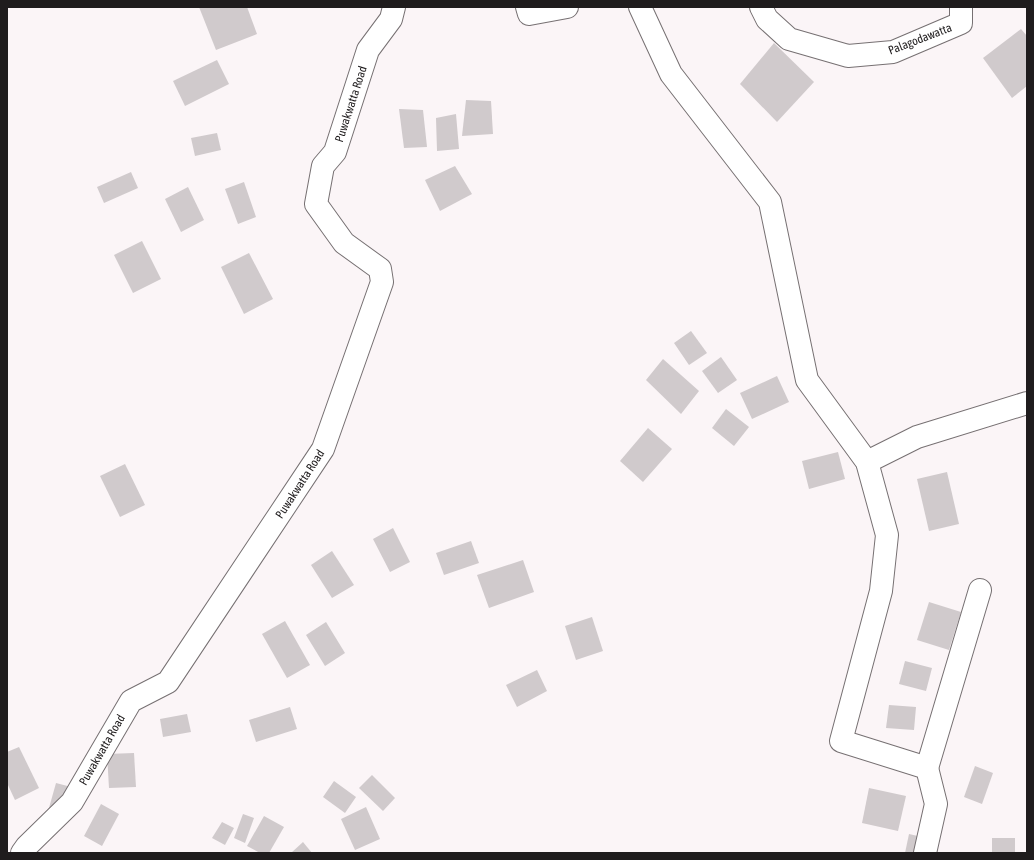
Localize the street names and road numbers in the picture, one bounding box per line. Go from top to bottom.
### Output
street label: Palagodawatta [886,20,954,58]
street label: Puwakwatta Road [332,64,370,144]
street label: Puwakwatta Road [273,447,327,521]
street label: Puwakwatta Road [76,712,128,788]

